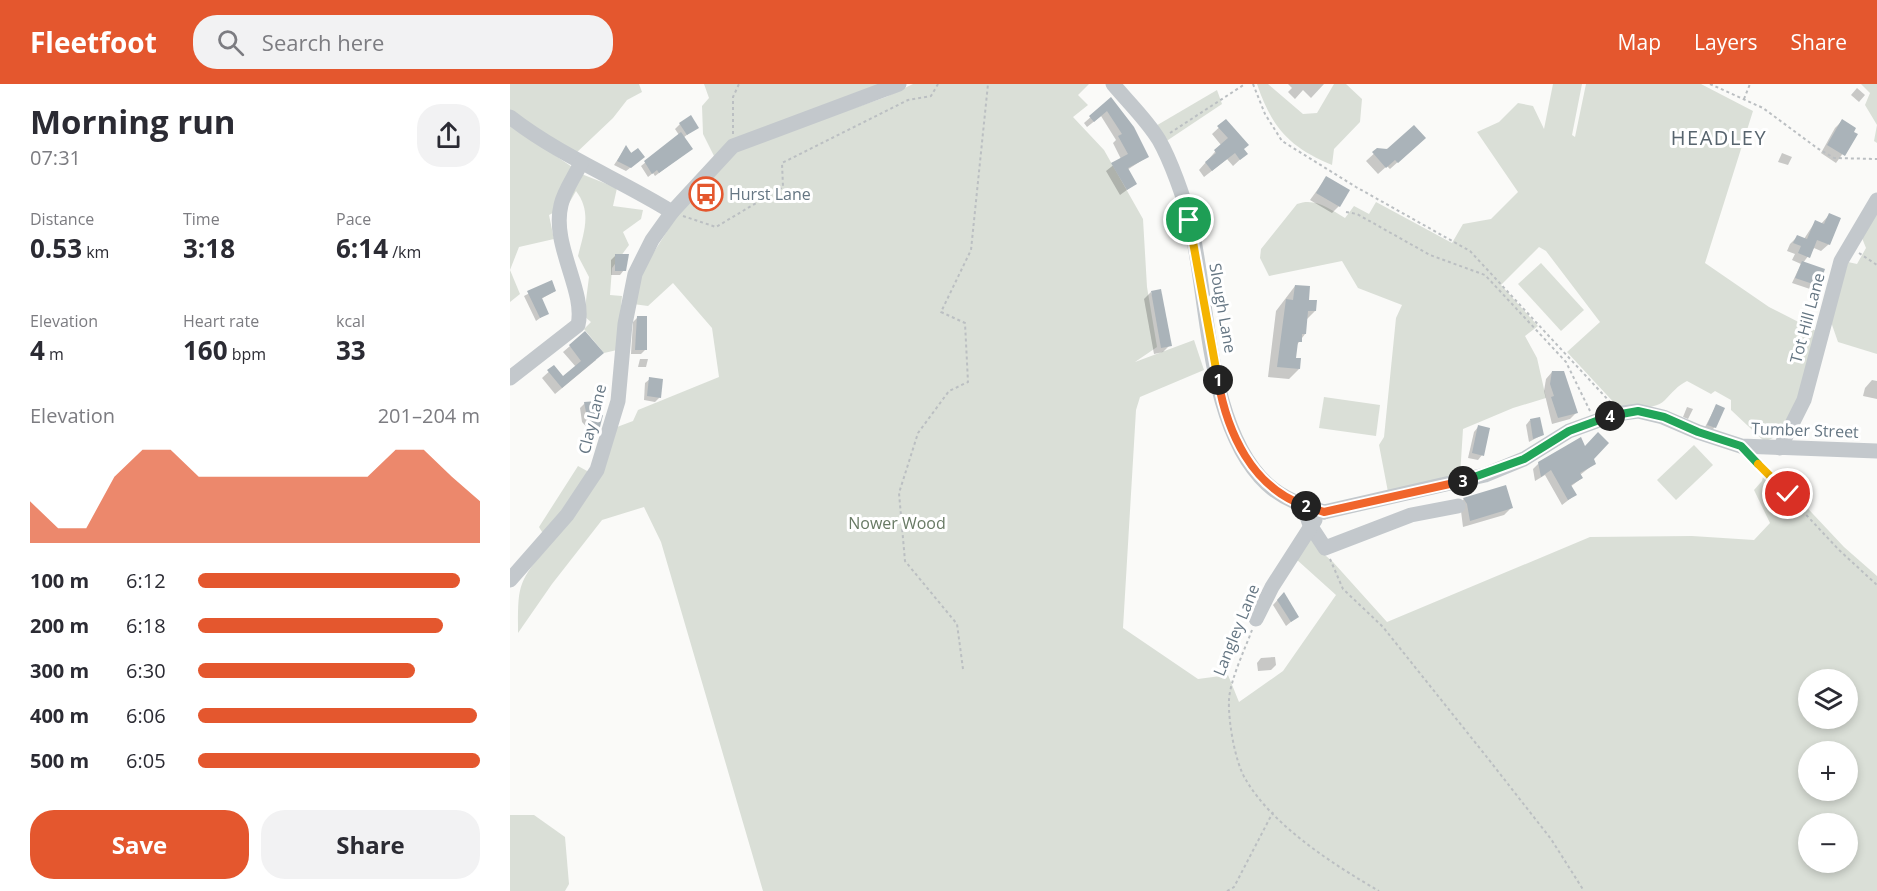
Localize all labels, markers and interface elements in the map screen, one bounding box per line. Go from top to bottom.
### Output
search box [193,15,613,69]
text: Fleetfoot [30,23,157,61]
icon: search [214,26,247,59]
text: Search here [262,27,384,57]
text: Map [1618,28,1661,56]
text: Layers [1694,28,1758,56]
text: Share [1791,28,1847,56]
text: Morning run [30,99,236,144]
button: share [417,104,480,167]
district label: HEADLEY [1671,124,1767,151]
text: 07:31 [30,144,81,171]
bus stop icon: Hurst Lane [688,176,724,212]
place label: Hurst Lane [729,183,811,205]
pin [1163,194,1214,245]
icon: arrive [1172,203,1205,236]
text: Distance [30,208,94,230]
text: Time [183,208,220,230]
text: Pace [336,208,371,230]
text: 0.53 [30,230,82,266]
text: 3:18 [183,230,235,266]
text: 6:14 [336,230,388,266]
text: km [82,241,109,263]
text: /km [388,241,421,263]
street label: Slough Lane [1204,261,1242,355]
street label: Tot Hill Lane [1784,271,1830,365]
text: Elevation [30,310,98,332]
text: Heart rate [183,310,259,332]
text: kcal [336,310,365,332]
text: 4 [30,332,45,368]
text: 160 [183,332,228,368]
text: 33 [336,332,366,368]
text: m [45,343,64,365]
text: bpm [228,343,266,365]
pin: 1 [1203,365,1233,395]
text: 1 [1213,369,1223,391]
street label: Clay Lane [573,382,611,456]
pin: 4 [1595,401,1625,431]
text: Elevation [30,402,115,429]
text: 201–204 m [378,402,480,429]
text: 4 [1605,405,1615,427]
street label: Tumber Street [1751,417,1859,443]
pin: 3 [1448,466,1478,496]
pin [1762,468,1813,519]
text: 3 [1458,470,1468,492]
icon: check [1771,477,1804,510]
pin: 2 [1291,491,1321,521]
text: 2 [1301,495,1311,517]
park label: Nower Wood [848,512,946,534]
text: 100 m [30,567,89,594]
text: 6:12 [126,567,166,594]
street label: Langley Lane [1208,581,1264,679]
text: 200 m [30,612,89,639]
text: 6:18 [126,612,166,639]
text: 300 m [30,657,89,684]
text: 6:30 [126,657,166,684]
map controls [1798,669,1858,873]
button: layers [1798,669,1858,729]
text: 400 m [30,702,89,729]
text: 6:06 [126,702,166,729]
button: + [1798,741,1858,801]
text: 500 m [30,747,89,774]
text: 6:05 [126,747,166,774]
button: Save [30,810,249,879]
button: Share [261,810,480,879]
button: − [1798,813,1858,873]

